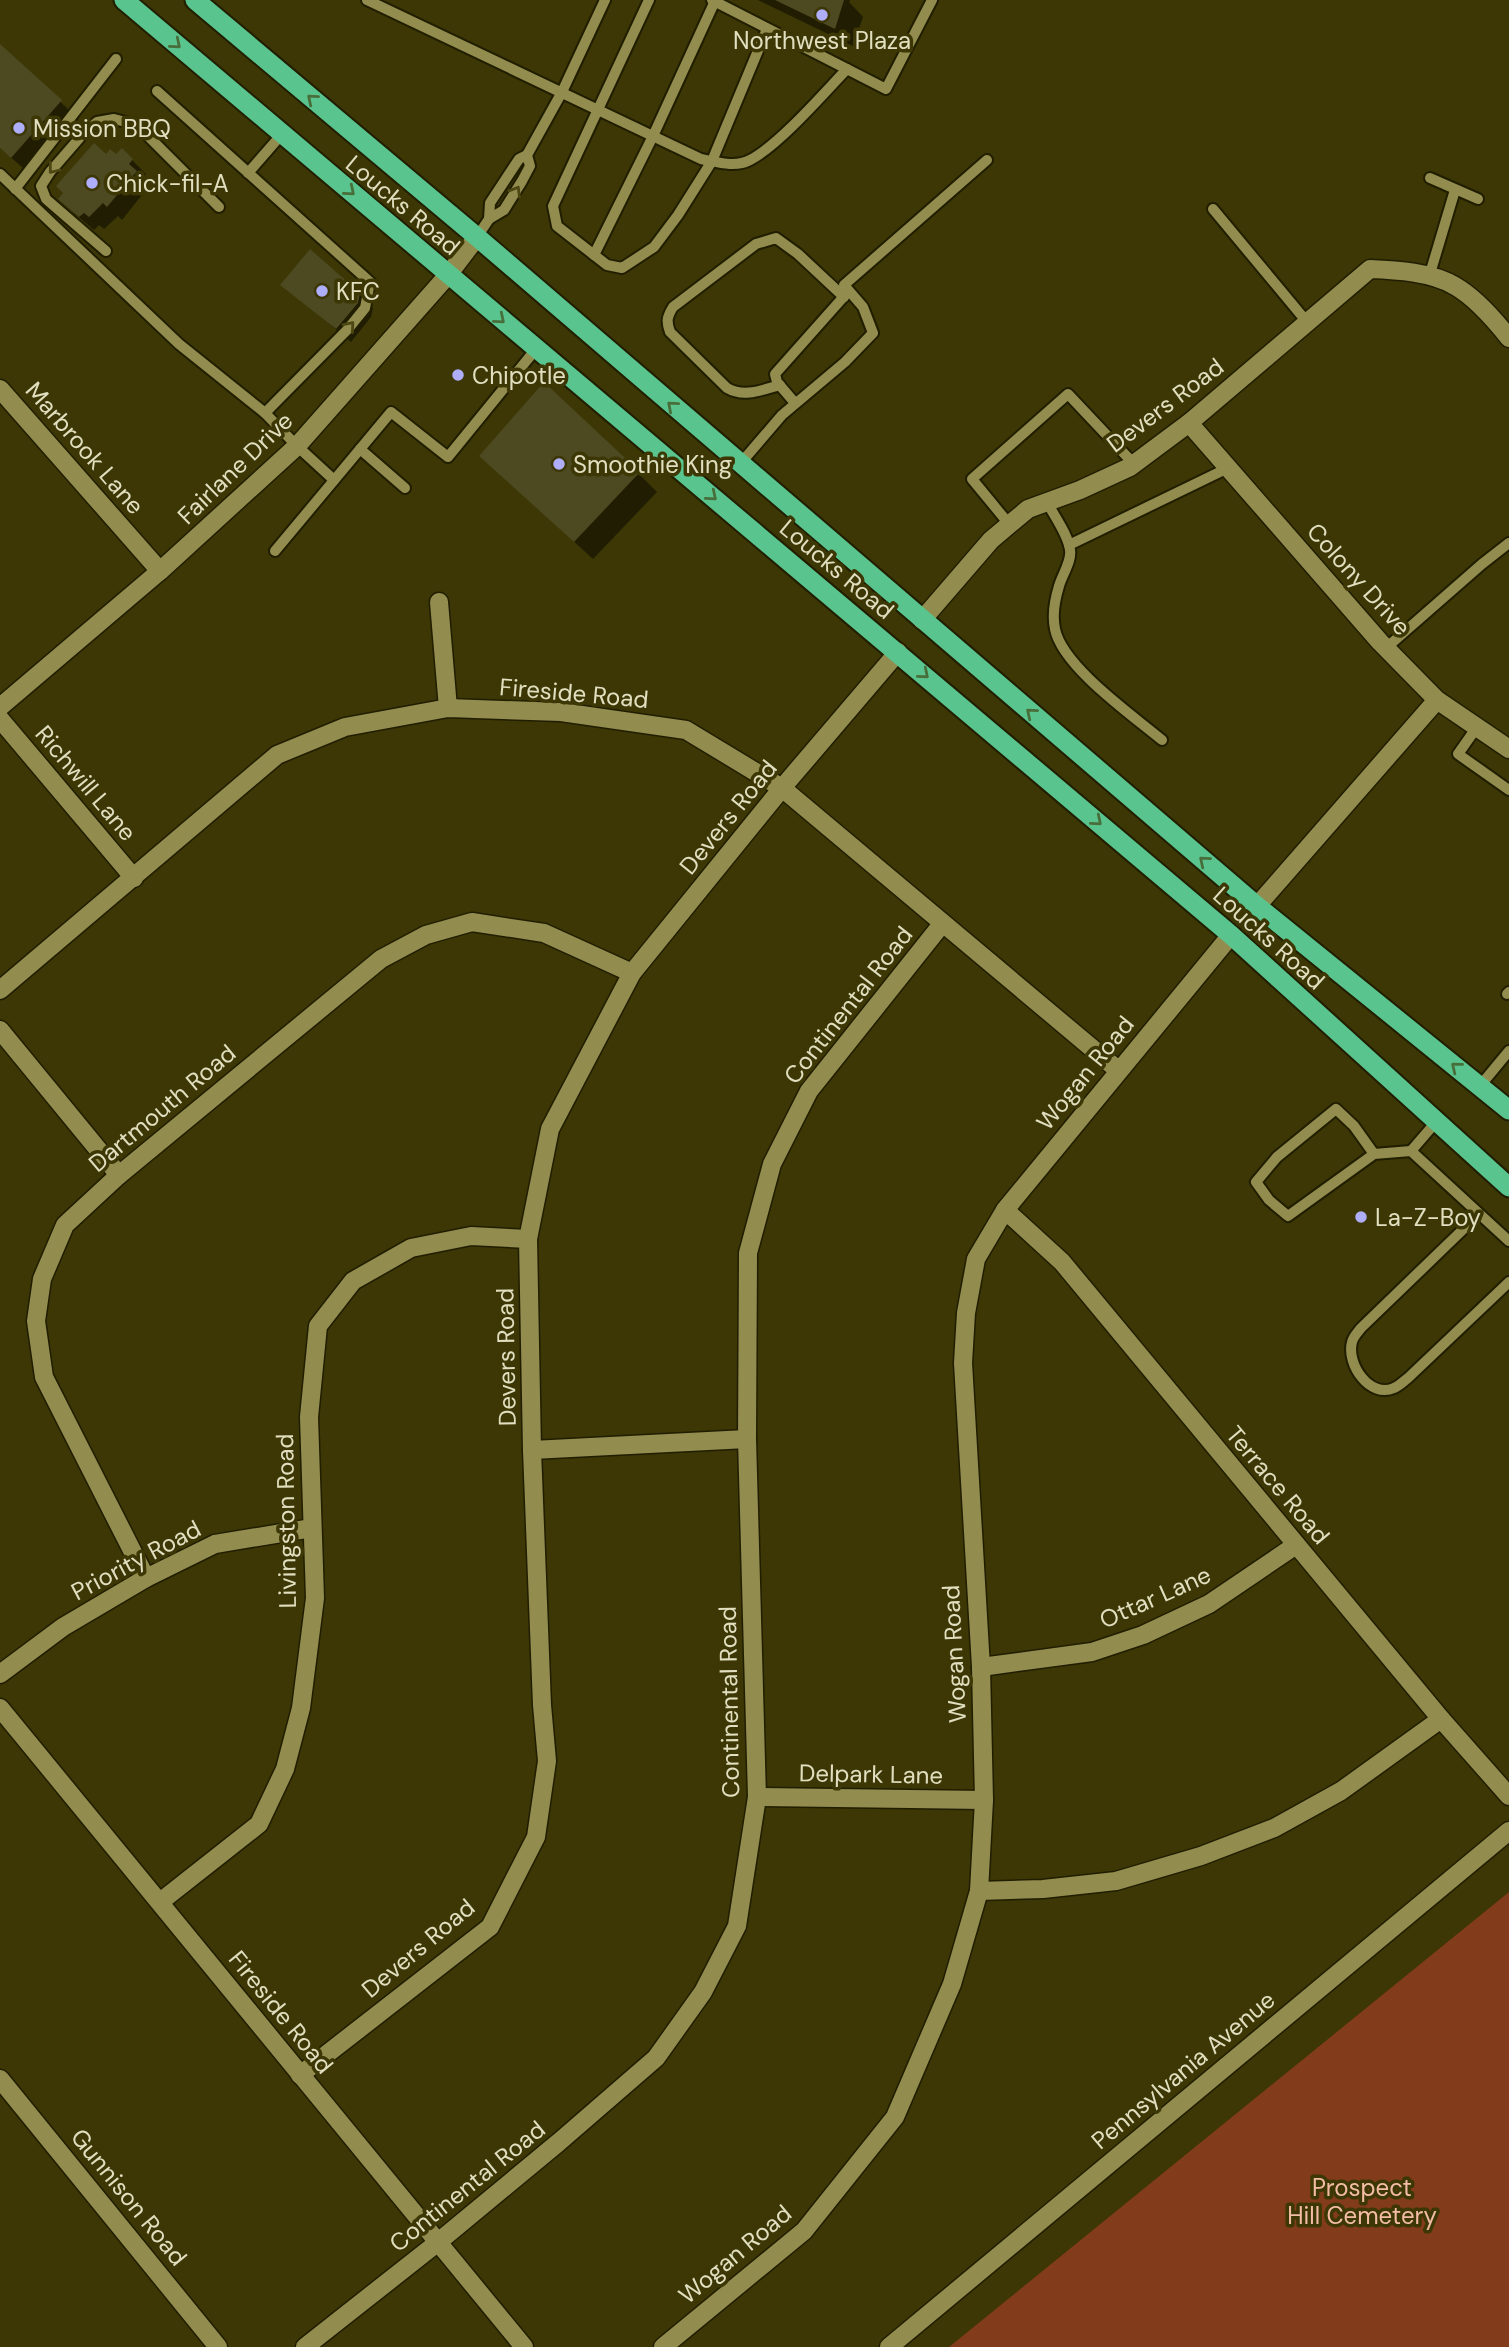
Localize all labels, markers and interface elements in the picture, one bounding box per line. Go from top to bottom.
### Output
marker: Northwest Plaza [814,7,830,23]
place label: Northwest Plaza [733,25,911,56]
one-way arrow [168,36,181,48]
one-way arrow [307,95,320,107]
place label: Mission BBQ [33,113,171,144]
marker: Mission BBQ [11,120,27,136]
street label: Loucks Road [340,148,466,262]
one-way arrow [49,161,61,174]
place label: Chick-fil-A [106,168,229,199]
marker: Chick-fil-A [84,175,100,191]
one-way arrow [342,183,354,196]
one-way arrow [508,186,521,199]
place label: KFC [336,276,380,307]
marker: KFC [314,283,330,299]
one-way arrow [492,310,505,323]
one-way arrow [342,321,354,334]
street label: Devers Road [1100,351,1230,459]
place label: Chipotle [472,360,566,391]
marker: Chipotle [450,367,466,383]
street label: Marbrook Lane [19,375,151,521]
one-way arrow [668,402,681,414]
street label: Fairlane Drive [171,405,299,531]
place label: Smoothie King [573,449,732,480]
marker: Smoothie King [551,456,567,472]
one-way arrow [703,488,716,500]
street label: Loucks Road [774,512,900,626]
street label: Colony Drive [1300,516,1418,642]
one-way arrow [915,666,928,678]
street label: Fireside Road [498,671,650,715]
one-way arrow [1026,709,1039,721]
street label: Richwill Lane [29,719,143,847]
street label: Devers Road [672,753,784,881]
one-way arrow [1089,813,1102,825]
one-way arrow [1199,857,1212,869]
street label: Loucks Road [1207,880,1331,996]
street label: Continental Road [777,920,919,1090]
street label: Wogan Road [1029,1010,1141,1136]
street label: Dartmouth Road [82,1037,242,1179]
one-way arrow [1452,1062,1464,1075]
place label: La-Z-Boy [1375,1202,1481,1233]
marker: La-Z-Boy [1353,1209,1369,1225]
street label: Devers Road [489,1287,523,1427]
street label: Terrace Road [1219,1419,1337,1551]
street label: Livingston Road [269,1433,303,1609]
street label: Priority Road [66,1513,206,1607]
street label: Ottar Lane [1094,1559,1216,1635]
street label: Wogan Road [935,1584,973,1724]
street label: Continental Road [712,1606,746,1798]
street label: Delpark Lane [799,1757,943,1791]
street label: Devers Road [355,1892,481,2004]
street label: Fireside Road [222,1944,340,2080]
street label: Pennsylvania Avenue [1085,1984,1281,2156]
street label: Continental Road [383,2114,551,2258]
street label: Gunnison Road [64,2122,194,2272]
park label: Prospect Hill Cemetery [1287,2172,1437,2231]
street label: Wogan Road [672,2198,798,2310]

